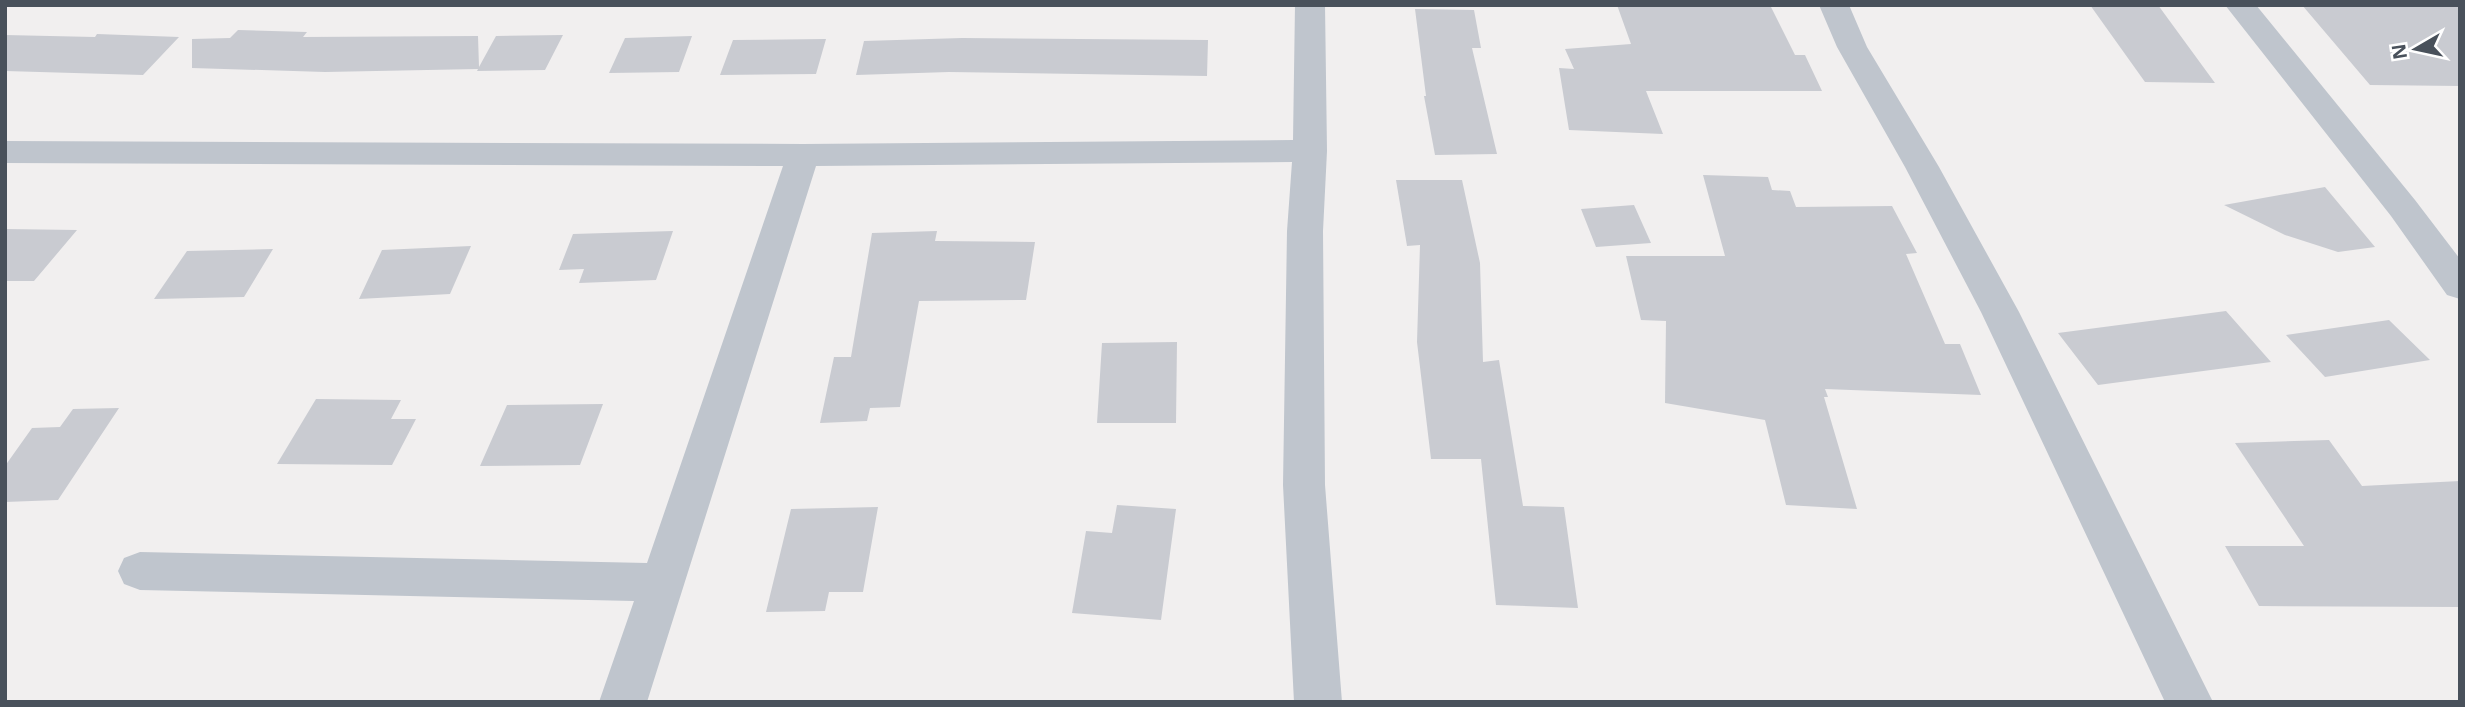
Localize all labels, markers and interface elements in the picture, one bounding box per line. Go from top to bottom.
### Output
north arrow [2381,14,2451,84]
text: N [2385,42,2413,61]

